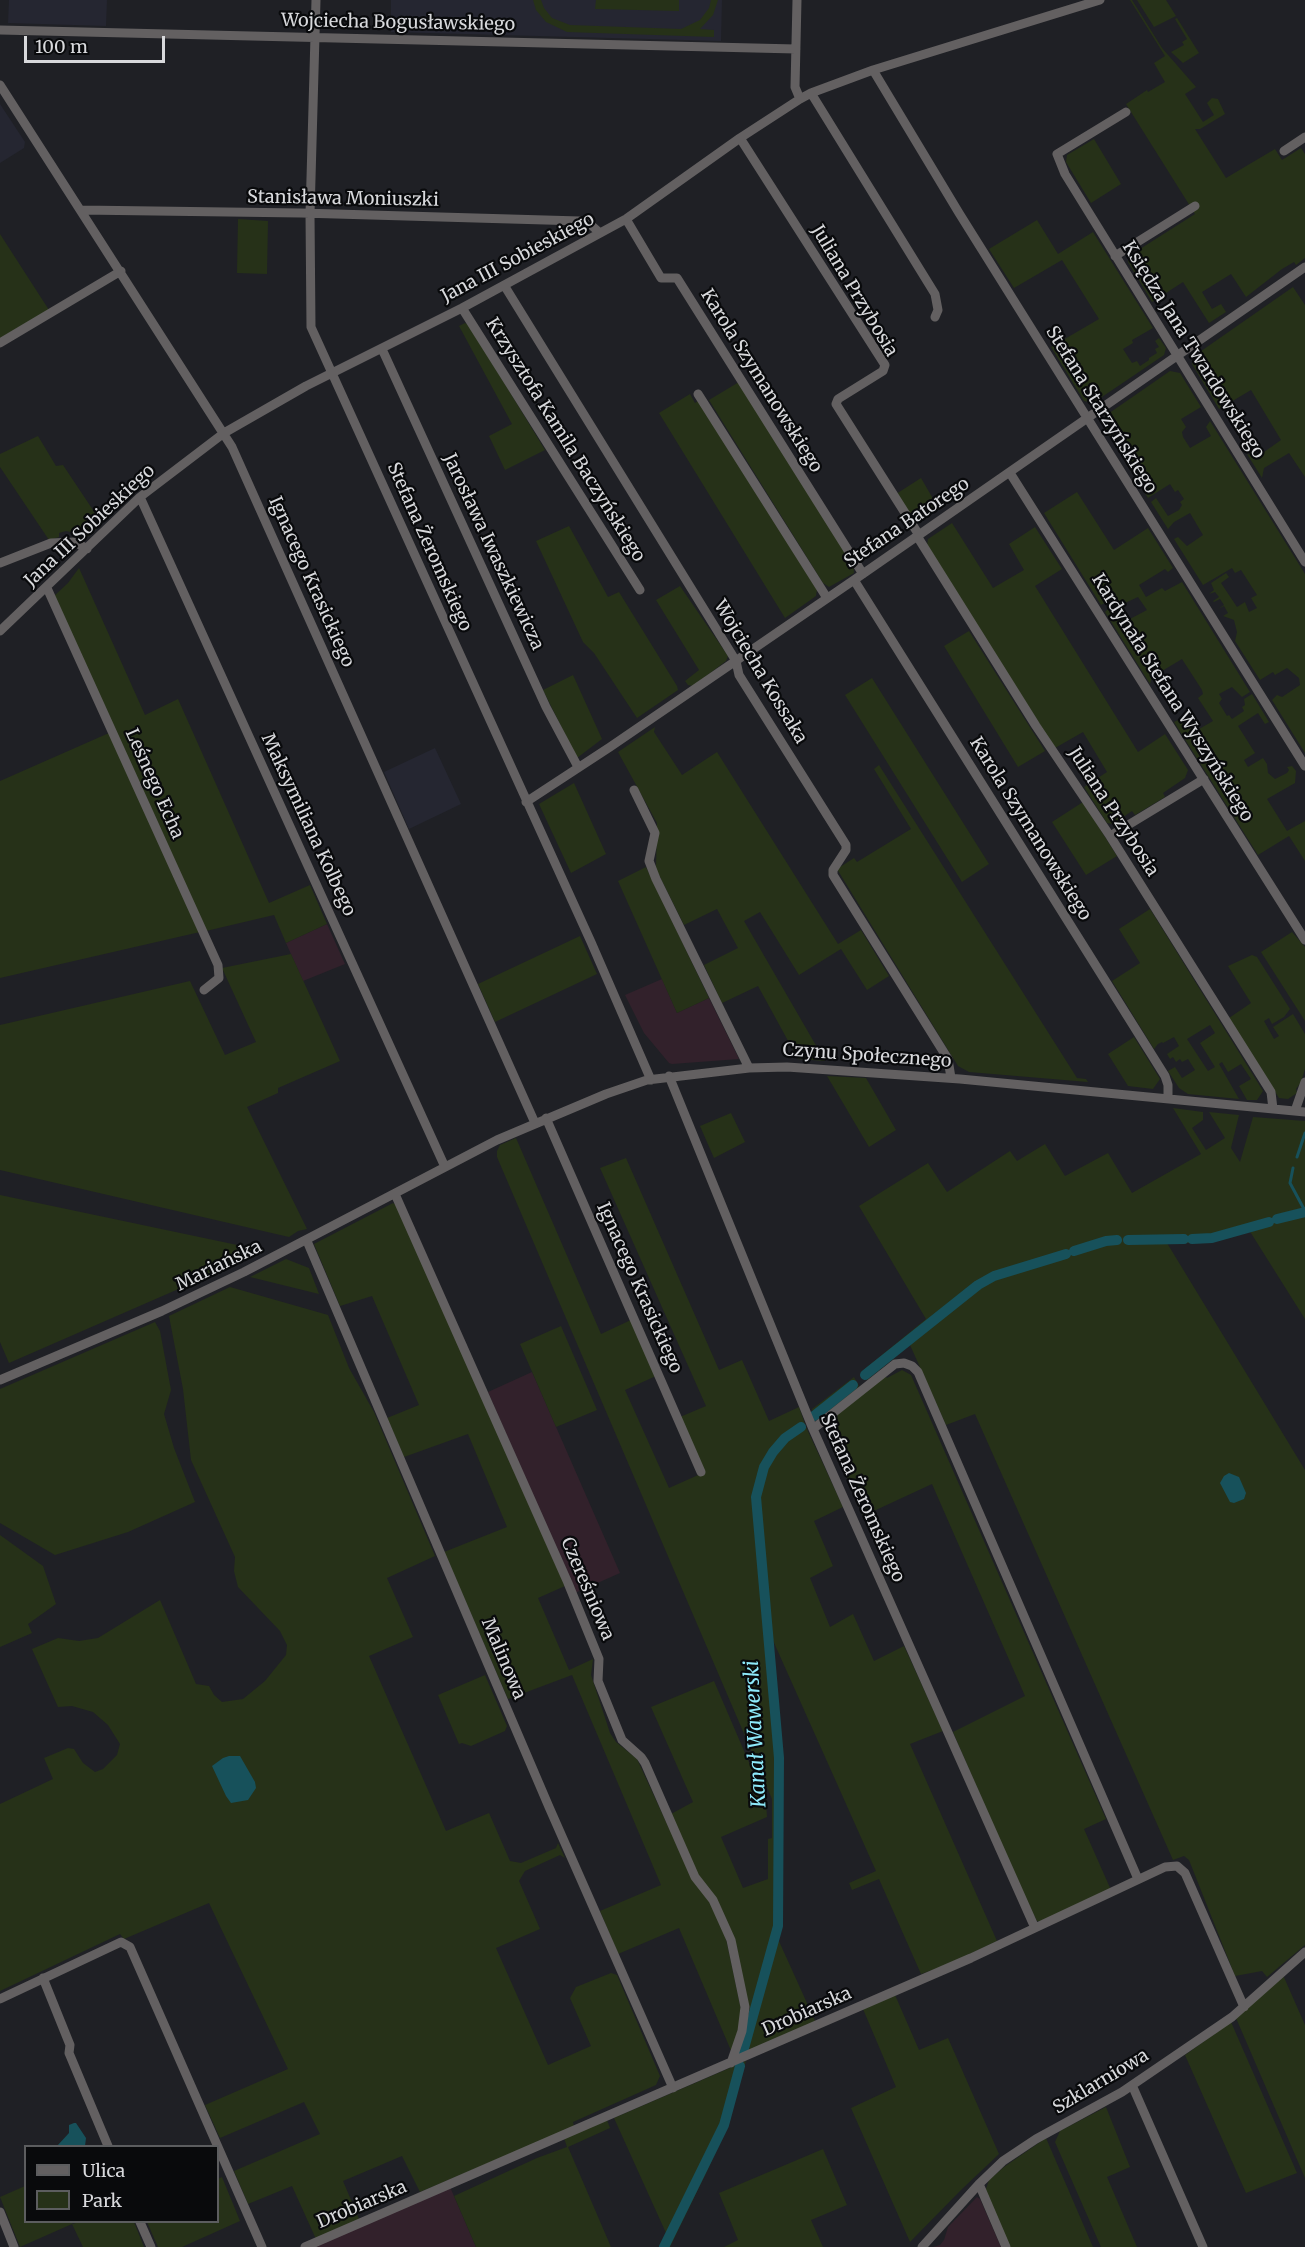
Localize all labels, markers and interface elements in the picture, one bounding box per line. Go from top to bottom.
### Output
street label: Wojciecha Bogusławskiego [281,10,515,36]
scale bar [27,24,168,62]
text: 100 m [35,35,88,58]
street label: Stanisława Moniuszki [247,187,439,211]
street label: Jana III Sobieskiego [438,209,598,307]
street label: Juliana Przybosia [806,221,902,361]
street label: Księdza Jana Twardowskiego [1117,237,1269,463]
street label: Karola Szymanowskiego [696,285,826,477]
street label: Krzysztofa Kamila Baczyńskiego [481,314,649,566]
street label: Stefana Starzyńskiego [1041,322,1161,498]
street label: Jarosława Iwaszkiewicza [438,450,548,654]
street label: Stefana Żeromskiego [382,459,476,635]
street label: Jana III Sobieskiego [20,460,160,592]
street label: Stefana Batorego [840,473,974,573]
street label: Ignacego Krasickiego [264,493,358,671]
street label: Kardynała Stefana Wyszyńskiego [1087,570,1257,826]
street label: Wojciecha Kossaka [709,596,811,748]
street label: Leśnego Echa [120,726,188,842]
street label: Maksymiliana Kolbego [256,730,360,920]
street label: Karola Szymanowskiego [965,733,1095,925]
street label: Juliana Przybosia [1063,743,1163,881]
street label: Czynu Społecznego [782,1039,952,1073]
street label: Ignacego Krasickiego [592,1199,686,1377]
street label: Mariańska [173,1236,265,1296]
street label: Stefana Żeromskiego [815,1410,909,1586]
street label: Czereśniowa [556,1534,618,1644]
street label: Malinowa [476,1615,530,1703]
water label: Kanał Wawerski [740,1660,772,1808]
street label: Drobiarska [759,1983,855,2041]
street label: Szklarniowa [1049,2045,1153,2119]
legend [24,2145,219,2223]
text: Ulica [82,2159,125,2182]
street label: Drobiarska [314,2176,410,2234]
text: Park [82,2189,122,2212]

